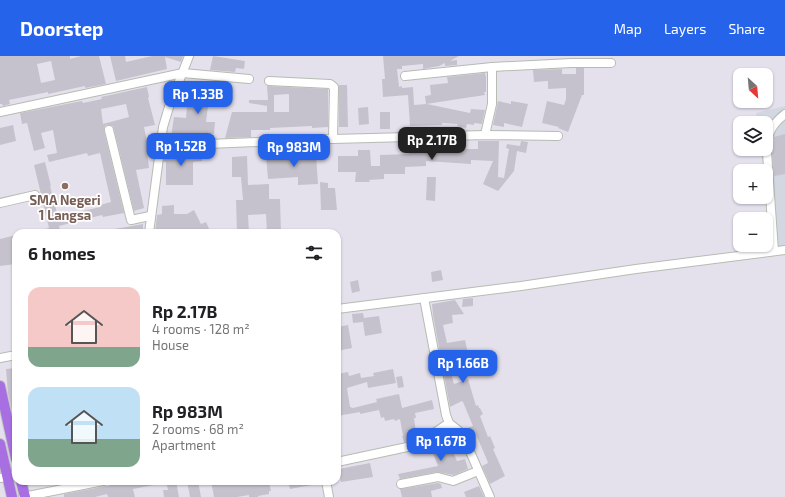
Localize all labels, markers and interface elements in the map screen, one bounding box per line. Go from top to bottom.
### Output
text: Doorstep [20,17,104,40]
text: Map [614,20,642,37]
text: Layers [664,20,706,37]
text: Share [728,20,765,37]
north arrow [733,68,773,108]
map controls [733,68,773,252]
pin: Rp 1.33B [157,81,239,115]
text: Rp 1.33B [173,86,223,102]
button: layers [733,116,773,156]
pin: Rp 2.17B [391,127,473,161]
text: Rp 2.17B [407,132,457,148]
pin: Rp 1.52B [140,133,222,167]
pin: Rp 983M [257,134,331,168]
text: Rp 1.52B [156,138,206,154]
text: Rp 983M [267,139,321,155]
button: + [733,164,773,204]
marker: SMA Negeri 1 Langsa [60,181,70,191]
place label: SMA Negeri 1 Langsa [29,192,101,223]
button: − [733,212,773,252]
icon: filters [303,242,325,264]
text: 6 homes [28,243,96,263]
text: Rp 2.17B [152,301,217,321]
icon: home [60,303,108,351]
text: 4 rooms · 128 m² [152,321,250,337]
text: House [152,337,189,353]
pin: Rp 1.66B [422,350,504,384]
text: Rp 1.66B [437,355,489,371]
text: Rp 983M [152,401,223,421]
icon: home [60,403,108,451]
text: 2 rooms · 68 m² [152,421,244,437]
pin: Rp 1.67B [400,428,482,462]
text: Rp 1.67B [416,433,466,449]
text: Apartment [152,437,216,453]

